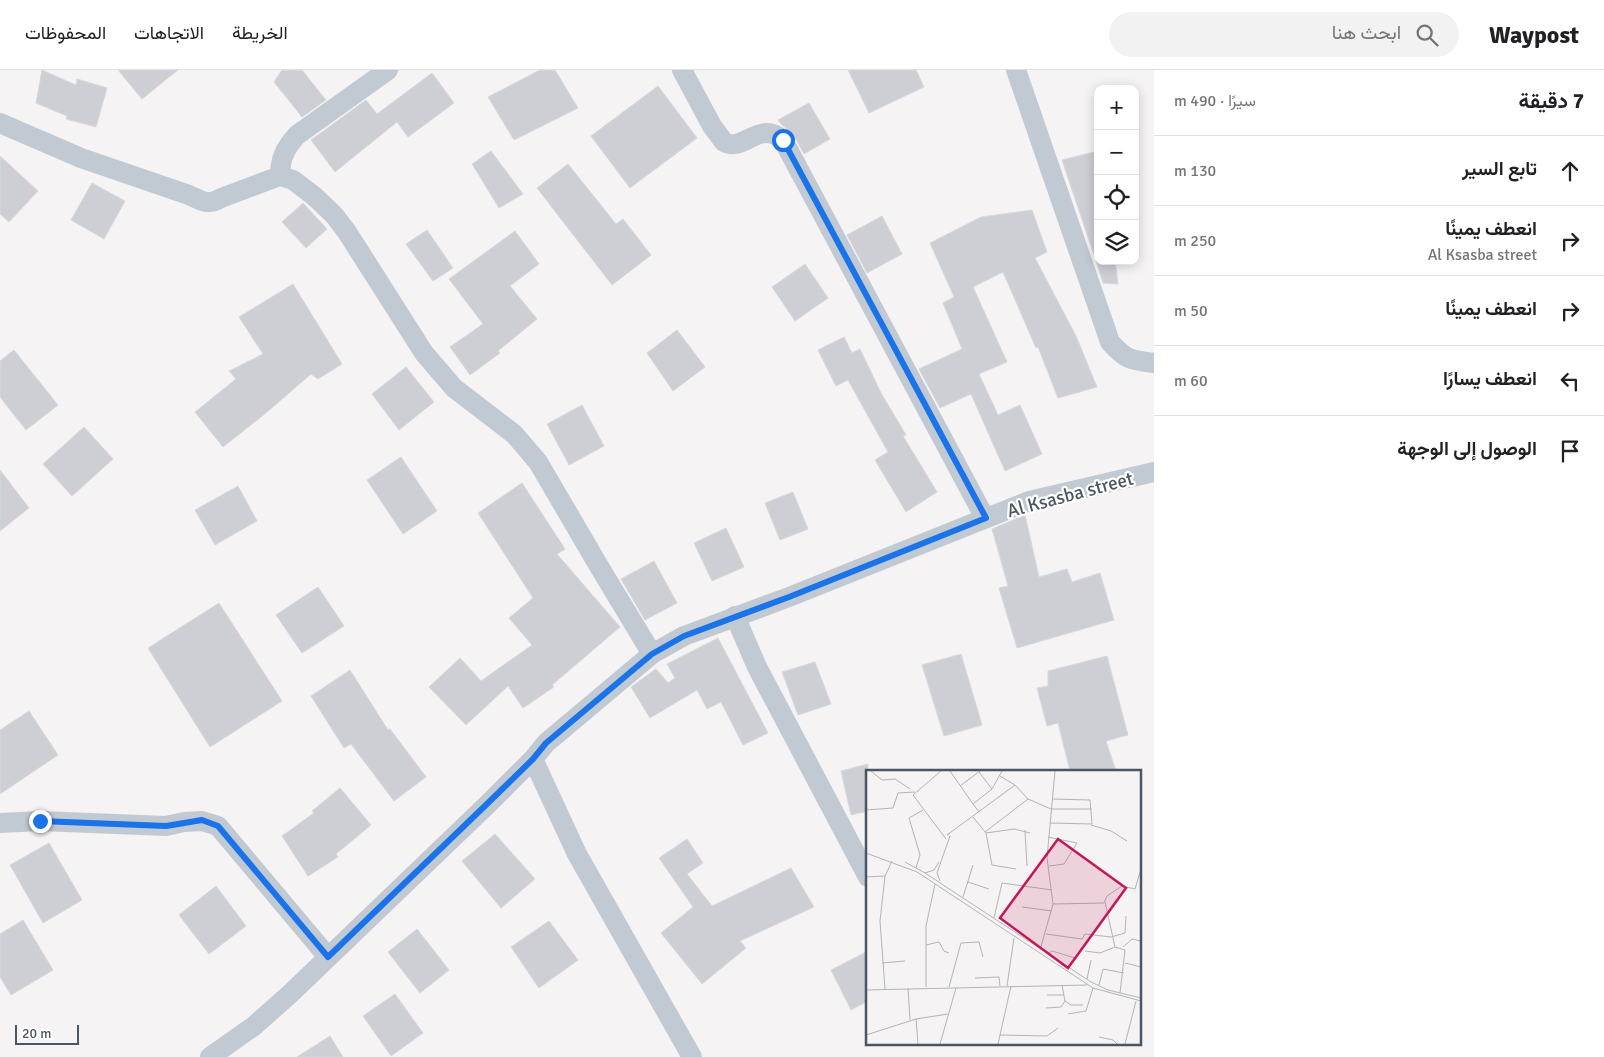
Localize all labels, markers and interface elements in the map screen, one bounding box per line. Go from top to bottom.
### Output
search box [1109,12,1459,57]
text: Waypost [1489,20,1579,50]
text: ابحث هنا [1332,21,1401,45]
icon: search [1413,21,1441,49]
text: المحفوظات [25,22,106,44]
text: الاتجاهات [134,22,204,44]
text: الخريطة [232,22,288,44]
map controls [1094,85,1139,265]
button: + [1094,85,1139,130]
text: 7 دقيقة [1519,88,1584,114]
text: سيرًا · 490 m [1174,91,1256,111]
route start [772,129,795,152]
button: − [1094,130,1139,175]
text: تابع السير [1462,157,1537,181]
icon: ahead [1556,157,1584,185]
text: 130 m [1174,161,1216,181]
button: locate [1094,175,1139,220]
text: انعطف يمينًا [1445,217,1537,241]
button: layers [1094,220,1139,265]
icon: right [1556,227,1584,255]
text: 250 m [1174,231,1216,251]
text: Al Ksasba street [1428,245,1537,265]
text: انعطف يمينًا [1445,297,1537,321]
icon: right [1556,297,1584,325]
text: 50 m [1174,301,1208,321]
text: انعطف يسارًا [1443,367,1537,391]
icon: left [1556,367,1584,395]
text: 60 m [1174,371,1208,391]
text: الوصول إلى الوجهة [1397,437,1537,461]
icon: arrive [1556,437,1584,465]
street label: Al Ksasba street [1004,466,1136,523]
inset map [866,770,1142,1044]
route end [29,810,52,833]
scale bar [15,1022,79,1045]
text: 20 m [22,1025,51,1042]

